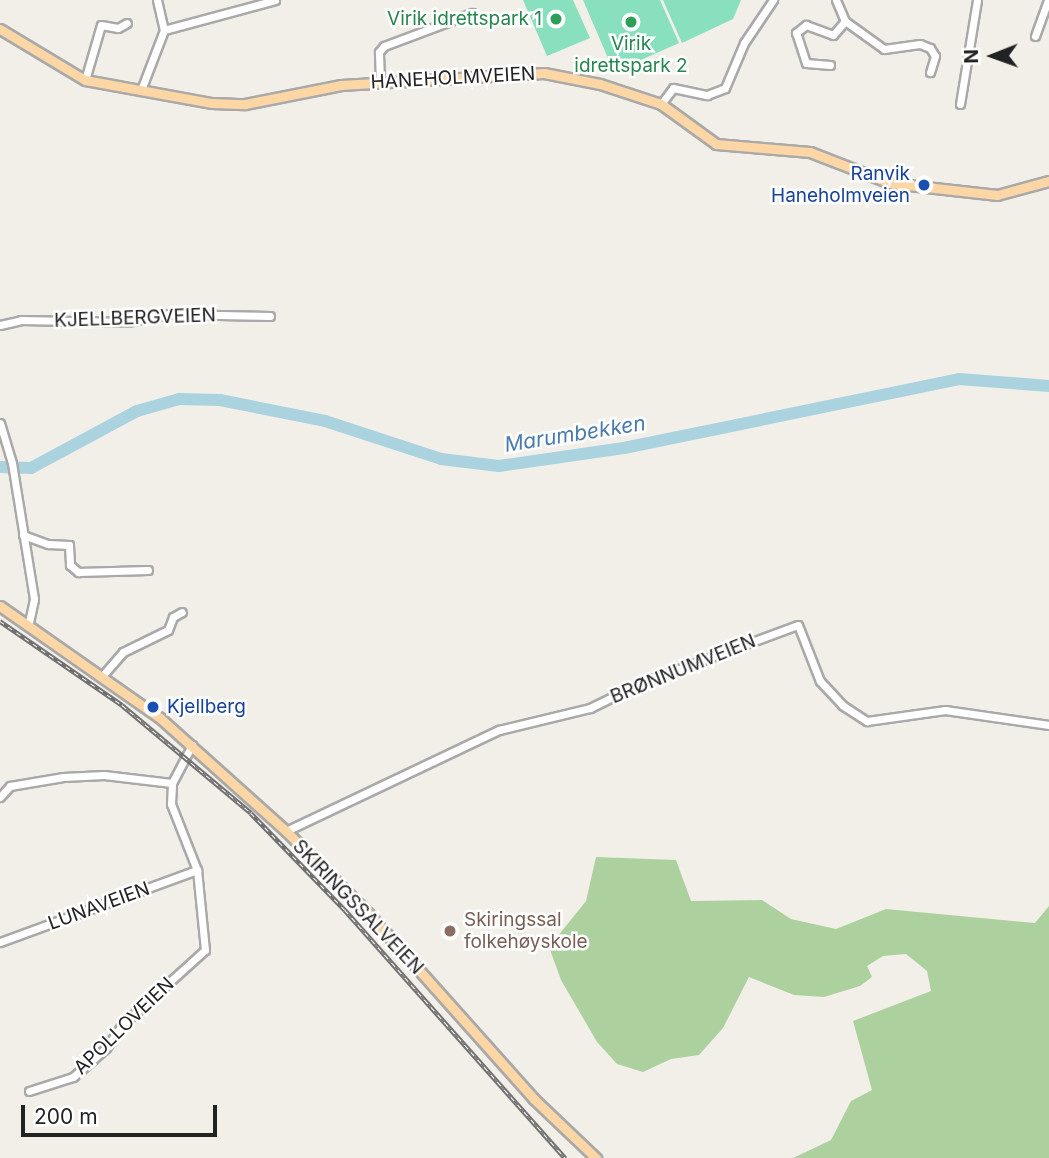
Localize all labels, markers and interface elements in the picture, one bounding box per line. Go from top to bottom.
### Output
place label: Virik idrettspark 1 [387,8,542,30]
marker: Virik idrettspark 1 [548,11,564,27]
marker: Virik idrettspark 2 [623,14,639,30]
north arrow [958,21,1028,91]
place label: Virik idrettspark 2 [574,33,688,77]
text: N [960,49,983,64]
street label: HANEHOLMVEIEN [370,62,536,94]
place label: Ranvik Haneholmveien [771,163,910,207]
marker: Ranvik Haneholmveien [916,177,932,193]
street label: KJELLBERGVEIEN [54,304,216,332]
water label: Marumbekken [503,410,647,458]
street label: BRØNNUMVEIEN [607,629,759,709]
place label: Kjellberg [167,696,246,718]
marker: Kjellberg [145,699,161,715]
street label: SKIRINGSSALVEIEN [288,835,428,979]
street label: LUNAVEIEN [45,877,153,935]
place label: Skiringssal folkehøyskole [464,909,588,953]
marker: Skiringssal folkehøyskole [442,923,458,939]
street label: APOLLOVEIEN [69,973,179,1079]
scale bar [24,1092,220,1136]
text: 200 m [34,1104,98,1129]

